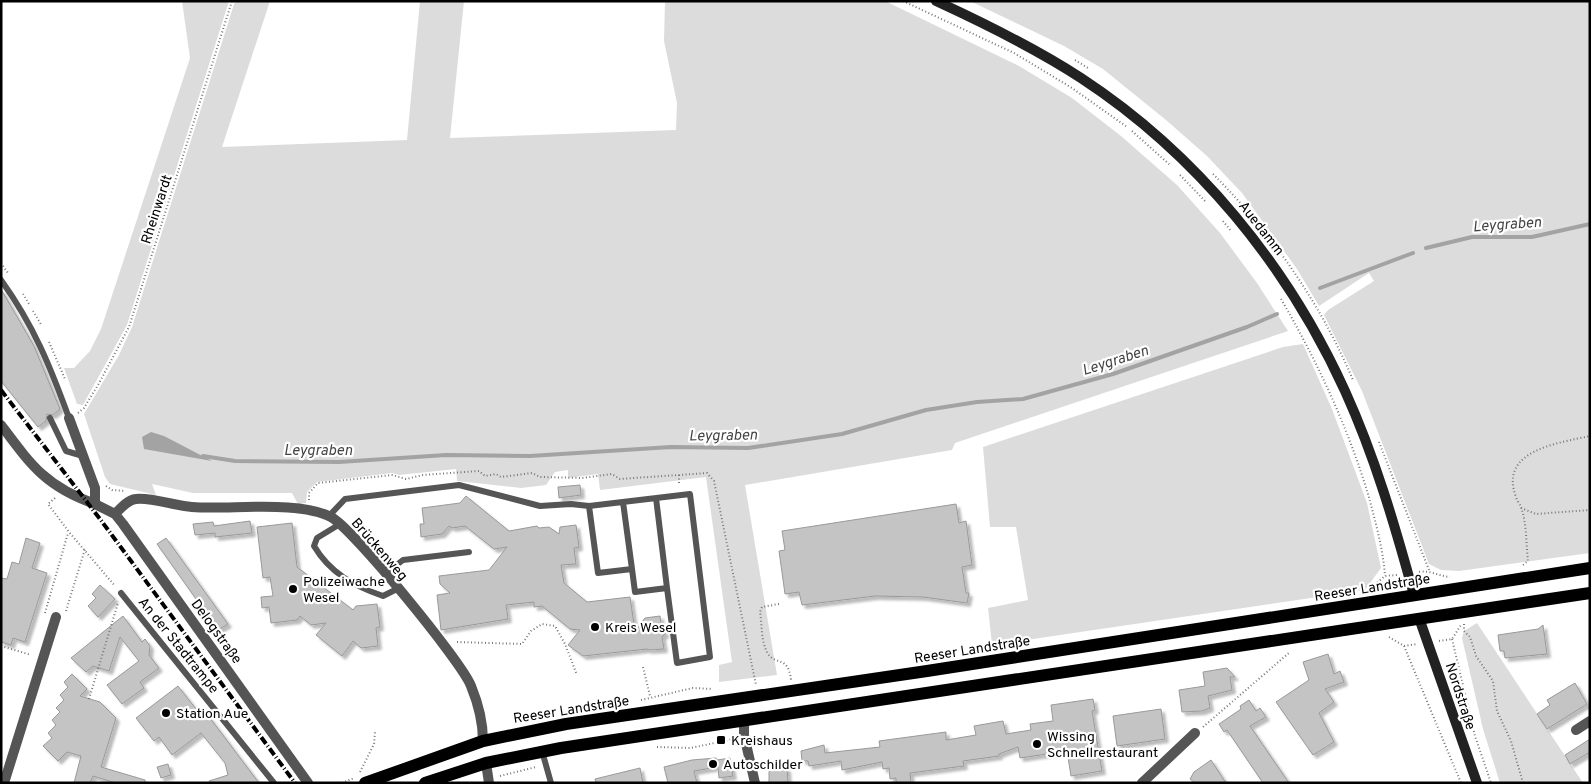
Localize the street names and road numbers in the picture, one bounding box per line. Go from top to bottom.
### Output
street label: Rheinwardt [138,173,177,246]
street label: Auedamm [1234,198,1287,260]
street label: Brückenweg [347,515,411,585]
street label: Reeser Landstraße [1313,571,1431,606]
street label: An der Stadtrampe [134,594,222,698]
street label: Delogstraße [187,596,245,667]
street label: Reeser Landstraße [913,633,1031,668]
street label: Nordstraße [1441,661,1478,732]
street label: Reeser Landstraße [512,693,630,728]

